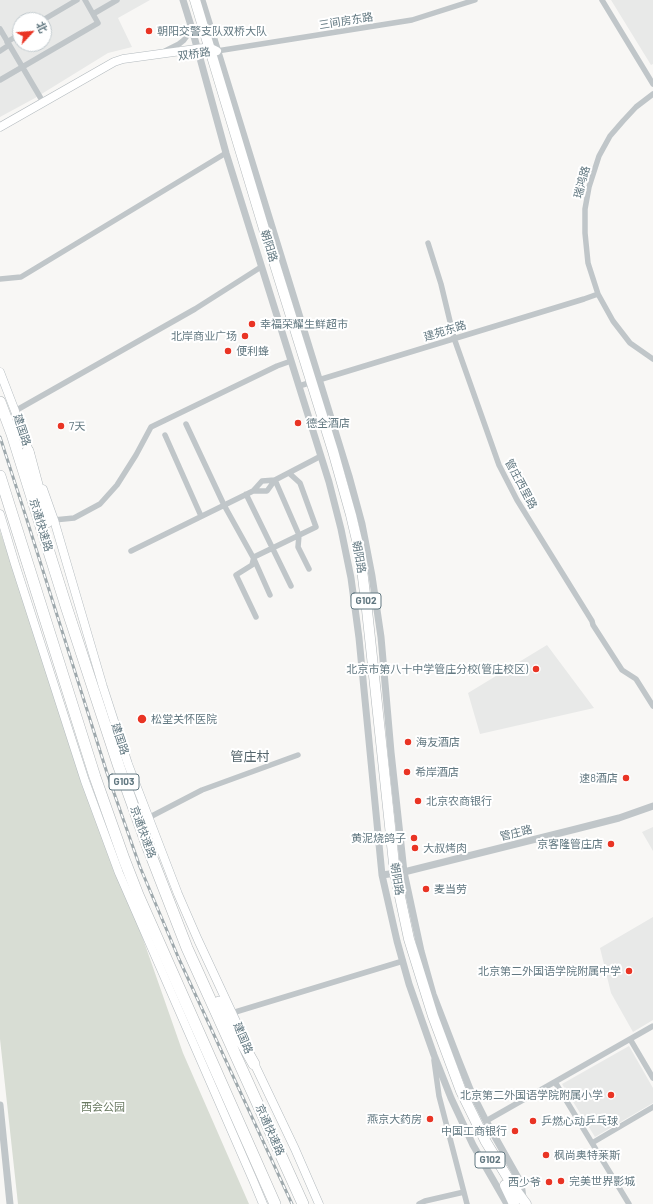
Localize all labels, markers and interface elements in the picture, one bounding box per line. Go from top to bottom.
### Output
street label: 三间房东路 [318,10,374,32]
north arrow [12,12,52,52]
text: 北 [34,19,51,35]
place label: 朝阳交警支队双桥大队 [157,24,267,38]
marker: 朝阳交警支队双桥大队 [144,26,154,36]
street label: 双桥路 [177,45,211,63]
street label: 瑞鸿路 [571,164,593,200]
street label: 朝阳路 [258,228,280,264]
place label: 幸福荣耀生鲜超市 [260,317,348,331]
street label: 建苑东路 [422,318,468,344]
marker: 幸福荣耀生鲜超市 [247,319,257,329]
place label: 北岸商业广场 [171,329,237,343]
marker: 北岸商业广场 [240,331,250,341]
place label: 便利蜂 [236,344,269,358]
marker: 便利蜂 [223,346,233,356]
street label: 建国路 [11,412,33,448]
place label: 德全酒店 [306,416,350,430]
marker: 德全酒店 [293,418,303,428]
place label: 7天 [69,419,85,433]
marker: 7天 [56,421,66,431]
street label: 管庄西里路 [502,457,540,511]
street label: 京通快速路 [27,497,55,553]
street label: 朝阳路 [350,540,368,574]
road number: G102 [351,593,381,609]
place label: 北京市第八十中学管庄分校(管庄校区) [346,662,528,676]
marker: 北京市第八十中学管庄分校(管庄校区) [531,664,541,674]
place label: 松堂关怀医院 [151,712,217,726]
marker: 松堂关怀医院 [136,713,148,725]
street label: 建国路 [109,721,131,757]
place label: 海友酒店 [416,735,460,749]
marker: 海友酒店 [403,737,413,747]
district label: 管庄村 [231,749,269,765]
place label: 希岸酒店 [415,765,459,779]
marker: 希岸酒店 [402,767,412,777]
place label: 速8酒店 [579,771,618,785]
marker: 速8酒店 [621,773,631,783]
road number: G103 [109,774,139,790]
place label: 北京农商银行 [426,794,492,808]
marker: 北京农商银行 [413,796,423,806]
street label: 京通快速路 [127,804,159,860]
street label: 管庄路 [498,823,534,843]
place label: 黄泥烧鸽子 [351,831,406,845]
marker: 黄泥烧鸽子 [409,833,419,843]
place label: 京客隆管庄店 [537,837,603,851]
marker: 京客隆管庄店 [606,839,616,849]
place label: 大叔烤肉 [423,841,467,855]
marker: 大叔烤肉 [410,843,420,853]
street label: 朝阳路 [388,862,406,896]
place label: 麦当劳 [434,882,467,896]
marker: 麦当劳 [421,884,431,894]
place label: 北京第二外国语学院附属中学 [478,964,621,978]
marker: 北京第二外国语学院附属中学 [624,966,634,976]
street label: 建国路 [230,1020,256,1056]
place label: 北京第二外国语学院附属小学 [460,1088,603,1102]
marker: 北京第二外国语学院附属小学 [606,1090,616,1100]
park label: 西会公园 [81,1100,125,1114]
street label: 京通快速路 [253,1102,287,1158]
place label: 燕京大药房 [367,1112,422,1126]
marker: 燕京大药房 [425,1114,435,1124]
place label: 乒燃心动乒乓球 [541,1114,618,1128]
marker: 乒燃心动乒乓球 [528,1116,538,1126]
place label: 中国工商银行 [441,1124,507,1138]
marker: 中国工商银行 [510,1126,520,1136]
place label: 枫尚奥特莱斯 [554,1148,620,1162]
marker: 枫尚奥特莱斯 [541,1150,551,1160]
road number: G102 [475,1152,505,1168]
place label: 完美世界影城 [569,1174,635,1188]
place label: 西少爷 [508,1175,541,1189]
marker: 完美世界影城 [556,1176,566,1186]
marker: 西少爷 [544,1177,554,1187]

